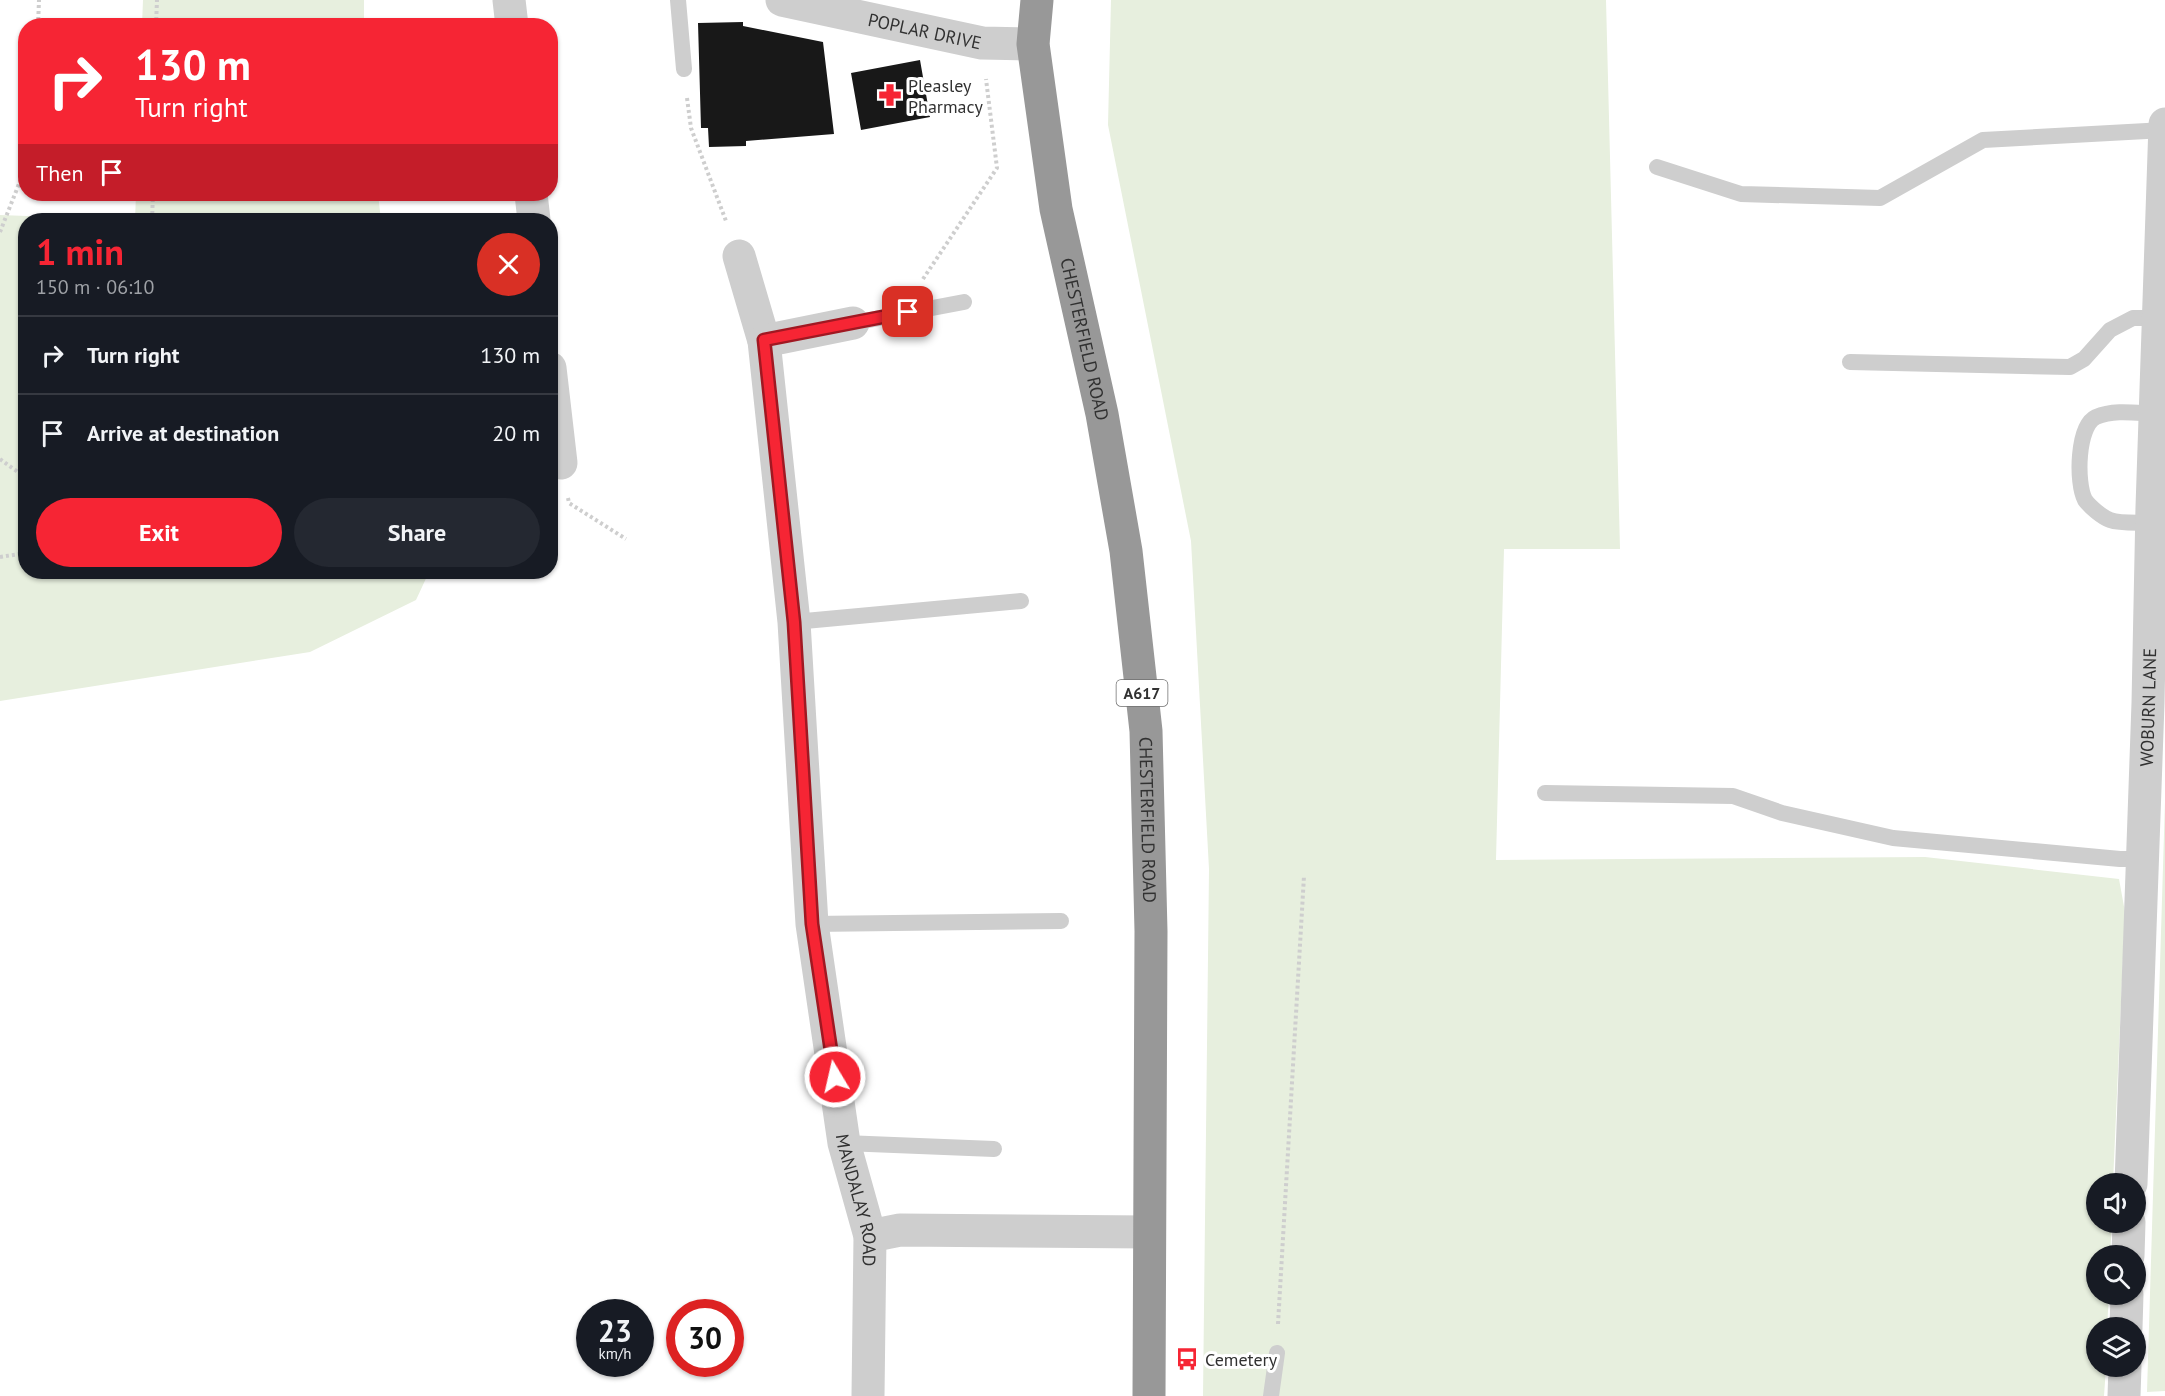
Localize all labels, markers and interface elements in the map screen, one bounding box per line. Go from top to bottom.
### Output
street label: POPLAR DRIVE [866,7,984,54]
text: 130 m [135,37,251,92]
icon: right [36,42,114,120]
place label: Pleasley Pharmacy [908,74,983,118]
pharmacy icon: Pleasley Pharmacy [877,82,903,108]
text: Turn right [135,90,248,124]
icon: arrive [95,156,128,189]
text: Then [36,159,83,187]
text: 1 min [36,228,124,275]
button: close [477,233,540,296]
street label: CHESTERFIELD ROAD [1056,255,1114,422]
text: 150 m · 06:10 [36,274,154,300]
pin [882,286,933,337]
icon: arrive [891,295,924,328]
icon: right [36,339,69,372]
text: Turn right [87,341,179,369]
text: 130 m [480,341,540,369]
icon: arrive [36,417,69,450]
text: Arrive at destination [87,419,279,447]
text: 20 m [492,419,540,447]
button: Exit [36,498,282,567]
button: Share [294,498,540,567]
street label: WOBURN LANE [2134,648,2161,767]
road number: A617 [1116,680,1168,706]
street label: CHESTERFIELD ROAD [1135,737,1162,903]
position arrow [803,1045,867,1109]
street label: MANDALAY ROAD [831,1132,882,1267]
map controls [2086,1173,2146,1377]
button: sound [2086,1173,2146,1233]
button: search [2086,1245,2146,1305]
speed limit sign: 30 [666,1299,744,1377]
text: 23 [598,1311,632,1350]
button: layers [2086,1317,2146,1377]
text: km/h [599,1344,631,1363]
bus stop icon: Cemetery [1174,1346,1200,1372]
place label: Cemetery [1205,1348,1278,1371]

